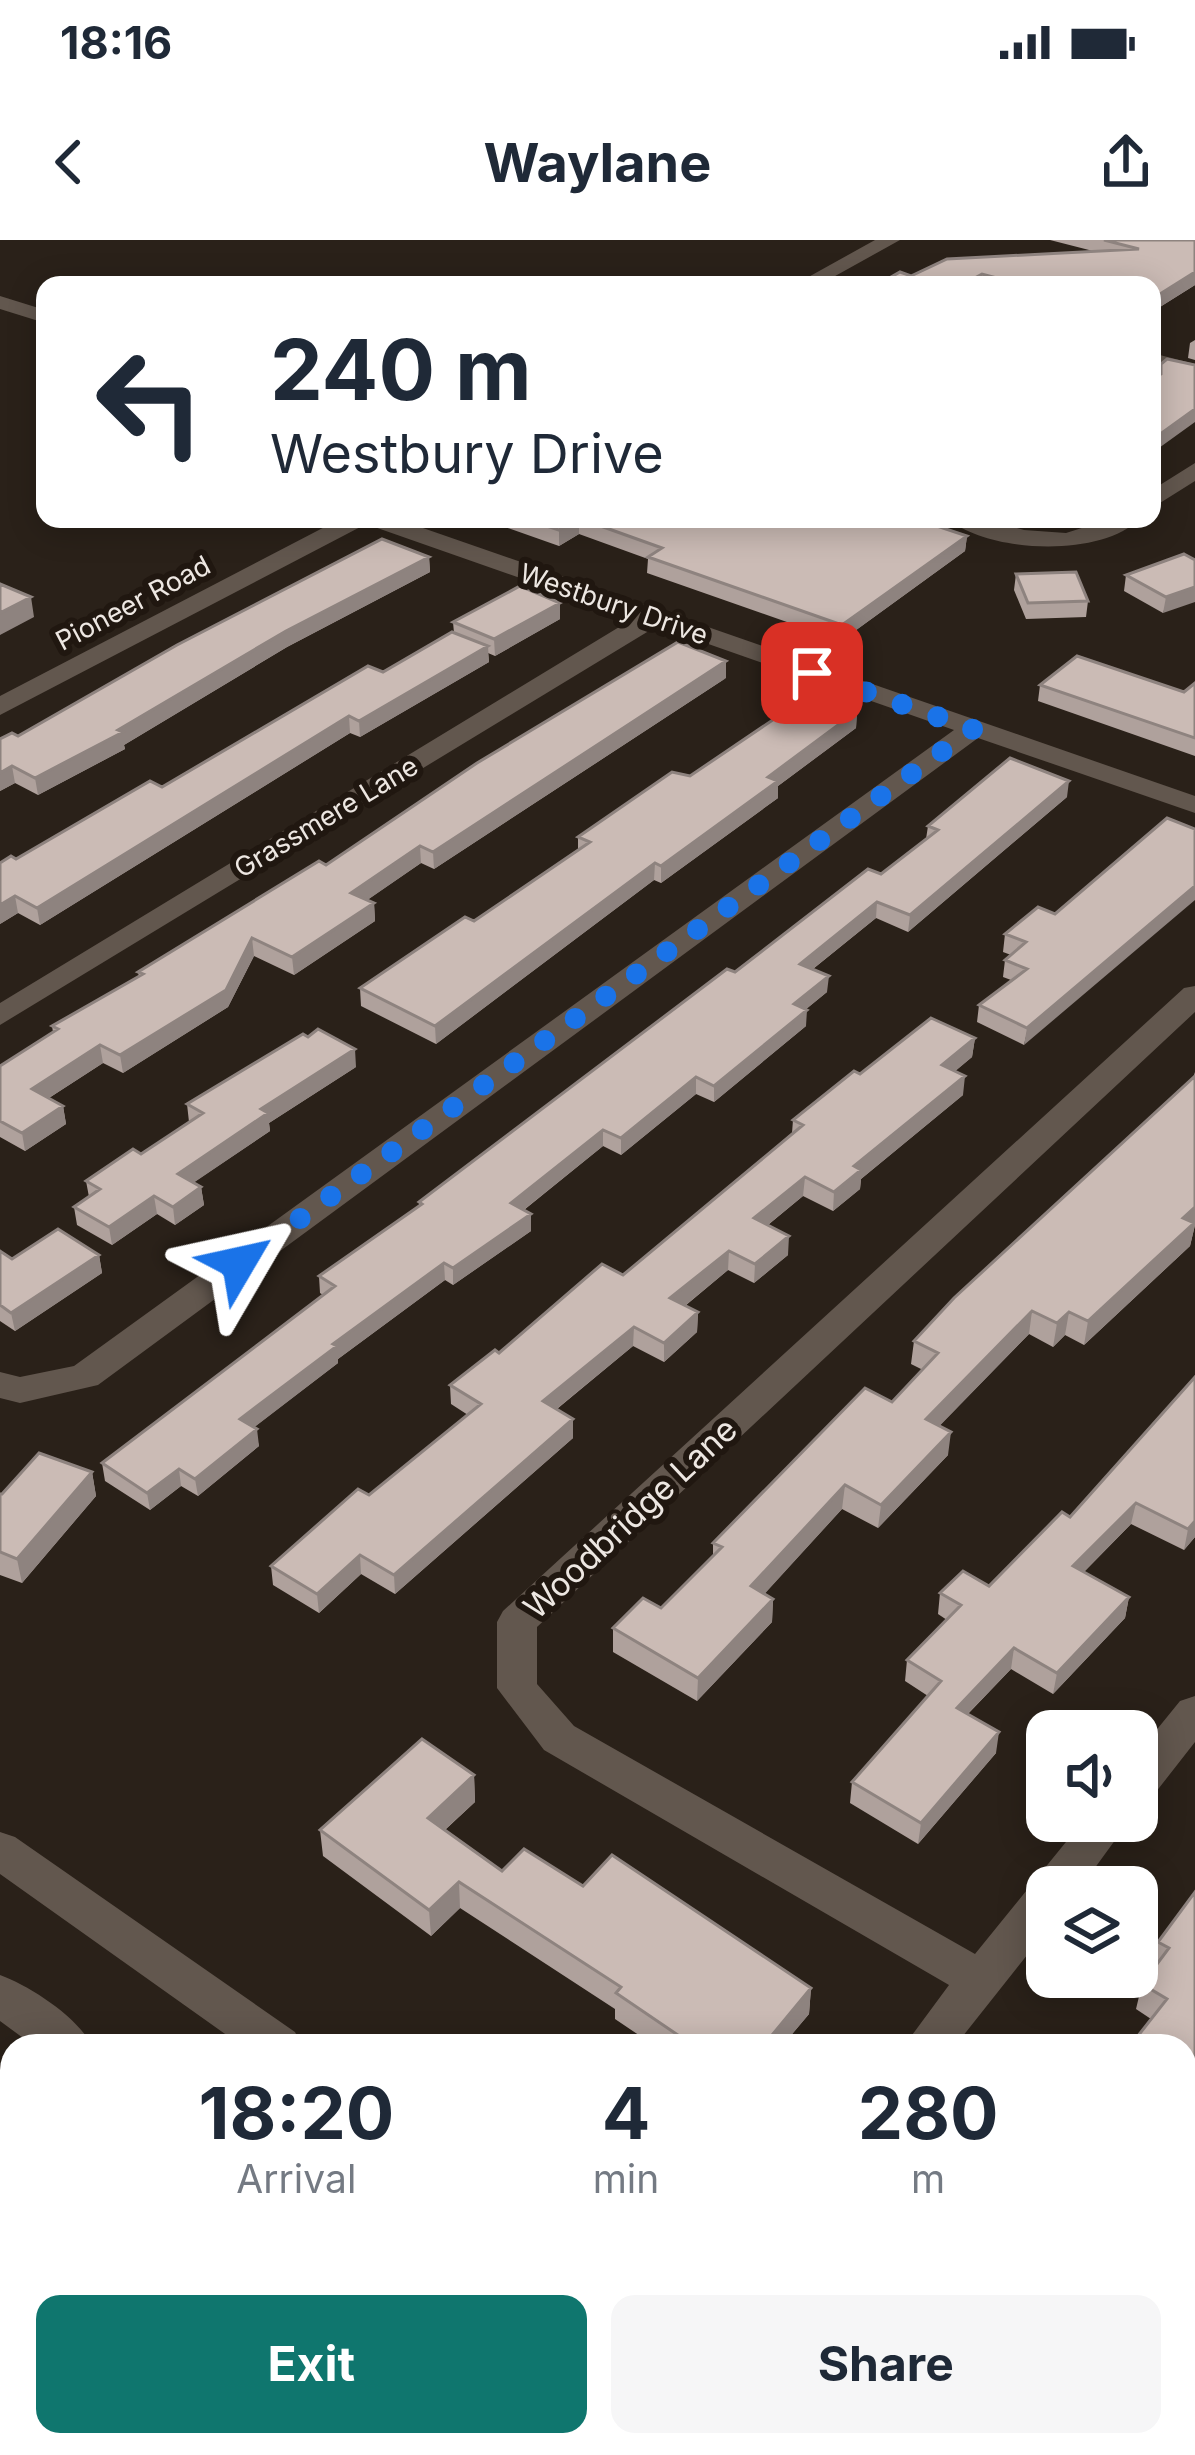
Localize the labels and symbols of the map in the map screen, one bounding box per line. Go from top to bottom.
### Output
street label: Pioneer Road [50,548,216,658]
street label: Westbury Drive [516,556,712,652]
pin [761,622,863,724]
street label: Grassmere Lane [228,749,424,885]
position arrow [176,1200,302,1326]
street label: Woodbridge Lane [515,1409,745,1627]

